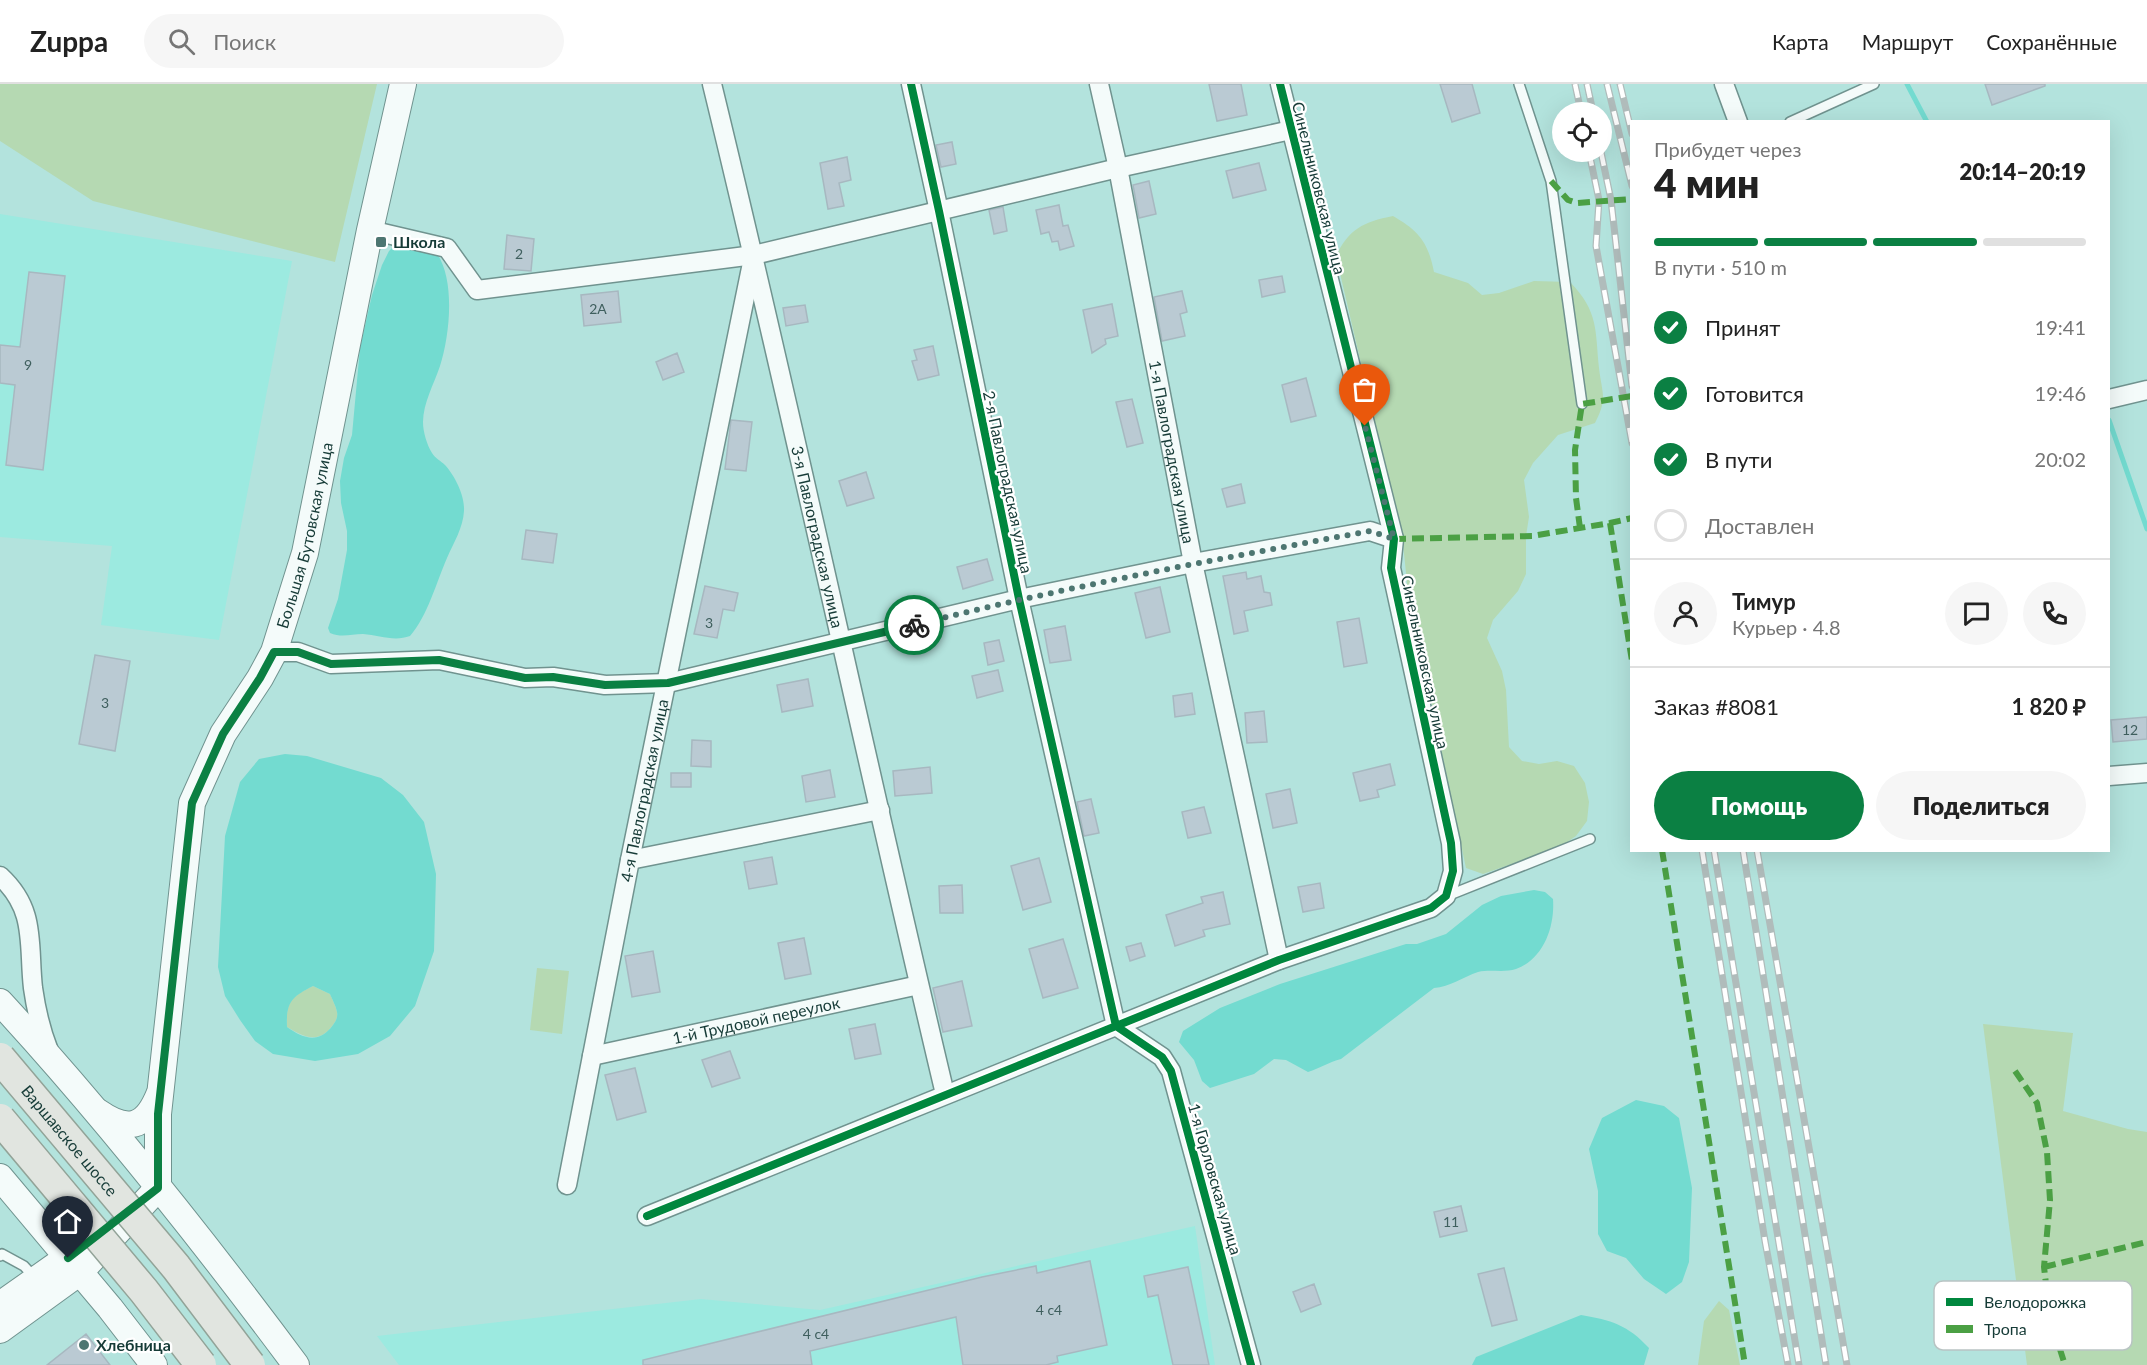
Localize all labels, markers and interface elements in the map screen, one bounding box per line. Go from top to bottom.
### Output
search box [144,14,564,68]
text: Zuppa [30,24,108,58]
icon: search [165,25,198,58]
text: Поиск [213,28,276,55]
text: Карта [1772,29,1829,54]
text: Маршрут [1862,29,1953,54]
text: Сохранённые [1986,29,2117,54]
street label: Синельниковская улица [1289,100,1350,276]
map controls [1552,102,1612,162]
button: locate [1552,102,1612,162]
text: Прибудет через [1654,137,1801,161]
text: 20:14–20:19 [1960,158,2086,185]
text: 4 мин [1654,160,1759,206]
place label: Школа [393,232,445,251]
marker: Школа [374,235,388,249]
house number: 2 [515,245,523,262]
text: В пути · 510 m [1654,255,1787,279]
house number: 2А [589,300,607,317]
icon: check [1654,311,1687,344]
text: Принят [1705,314,1780,341]
text: 19:41 [2035,315,2086,339]
house number: 9 [24,356,32,373]
street label: 1-я Павлоградская улица [1146,359,1199,545]
pin [1339,364,1390,426]
icon: bag [1348,373,1381,406]
icon: check [1654,377,1687,410]
text: Готовится [1705,380,1804,407]
text: 19:46 [2035,381,2086,405]
street label: 2-я Павлоградская улица [980,389,1037,575]
street label: Большая Бутовская улица [272,441,336,631]
icon: check [1654,443,1687,476]
street label: 3-я Павлоградская улица [788,444,848,630]
text: В пути [1705,446,1772,473]
text: 20:02 [2035,447,2086,471]
text: Доставлен [1705,512,1814,539]
street label: Синельниковская улица [1398,573,1453,750]
button: person [1654,582,1717,645]
button: chat [1945,582,2008,645]
button: phone [2023,582,2086,645]
text: Тимур [1732,588,1796,615]
courier [884,595,944,655]
icon: bike [898,609,931,642]
house number: 3 [705,614,713,631]
text: Курьер · 4.8 [1732,615,1841,639]
text: Заказ #8081 [1654,693,1779,720]
text: 1 820 ₽ [2011,693,2086,720]
house number: 3 [101,694,109,711]
street label: 4-я Павлоградская улица [616,697,672,883]
house number: 12 [2122,721,2138,738]
button: Помощь [1654,771,1864,840]
button: Поделиться [1876,771,2086,840]
street label: 1-й Трудовой переулок [671,992,842,1047]
street label: Варшавское шоссе [18,1081,122,1200]
street label: 1-я Горловская улица [1185,1101,1246,1257]
pin [42,1196,93,1258]
icon: home [51,1205,84,1238]
house number: 11 [1443,1213,1459,1230]
legend [1934,1281,2132,1350]
text: Велодорожка [1984,1292,2086,1311]
house number: 4 с4 [1036,1301,1062,1318]
text: Тропа [1984,1319,2027,1338]
house number: 4 с4 [803,1325,829,1342]
place label: Хлебница [96,1335,171,1354]
marker: Хлебница [77,1338,91,1352]

